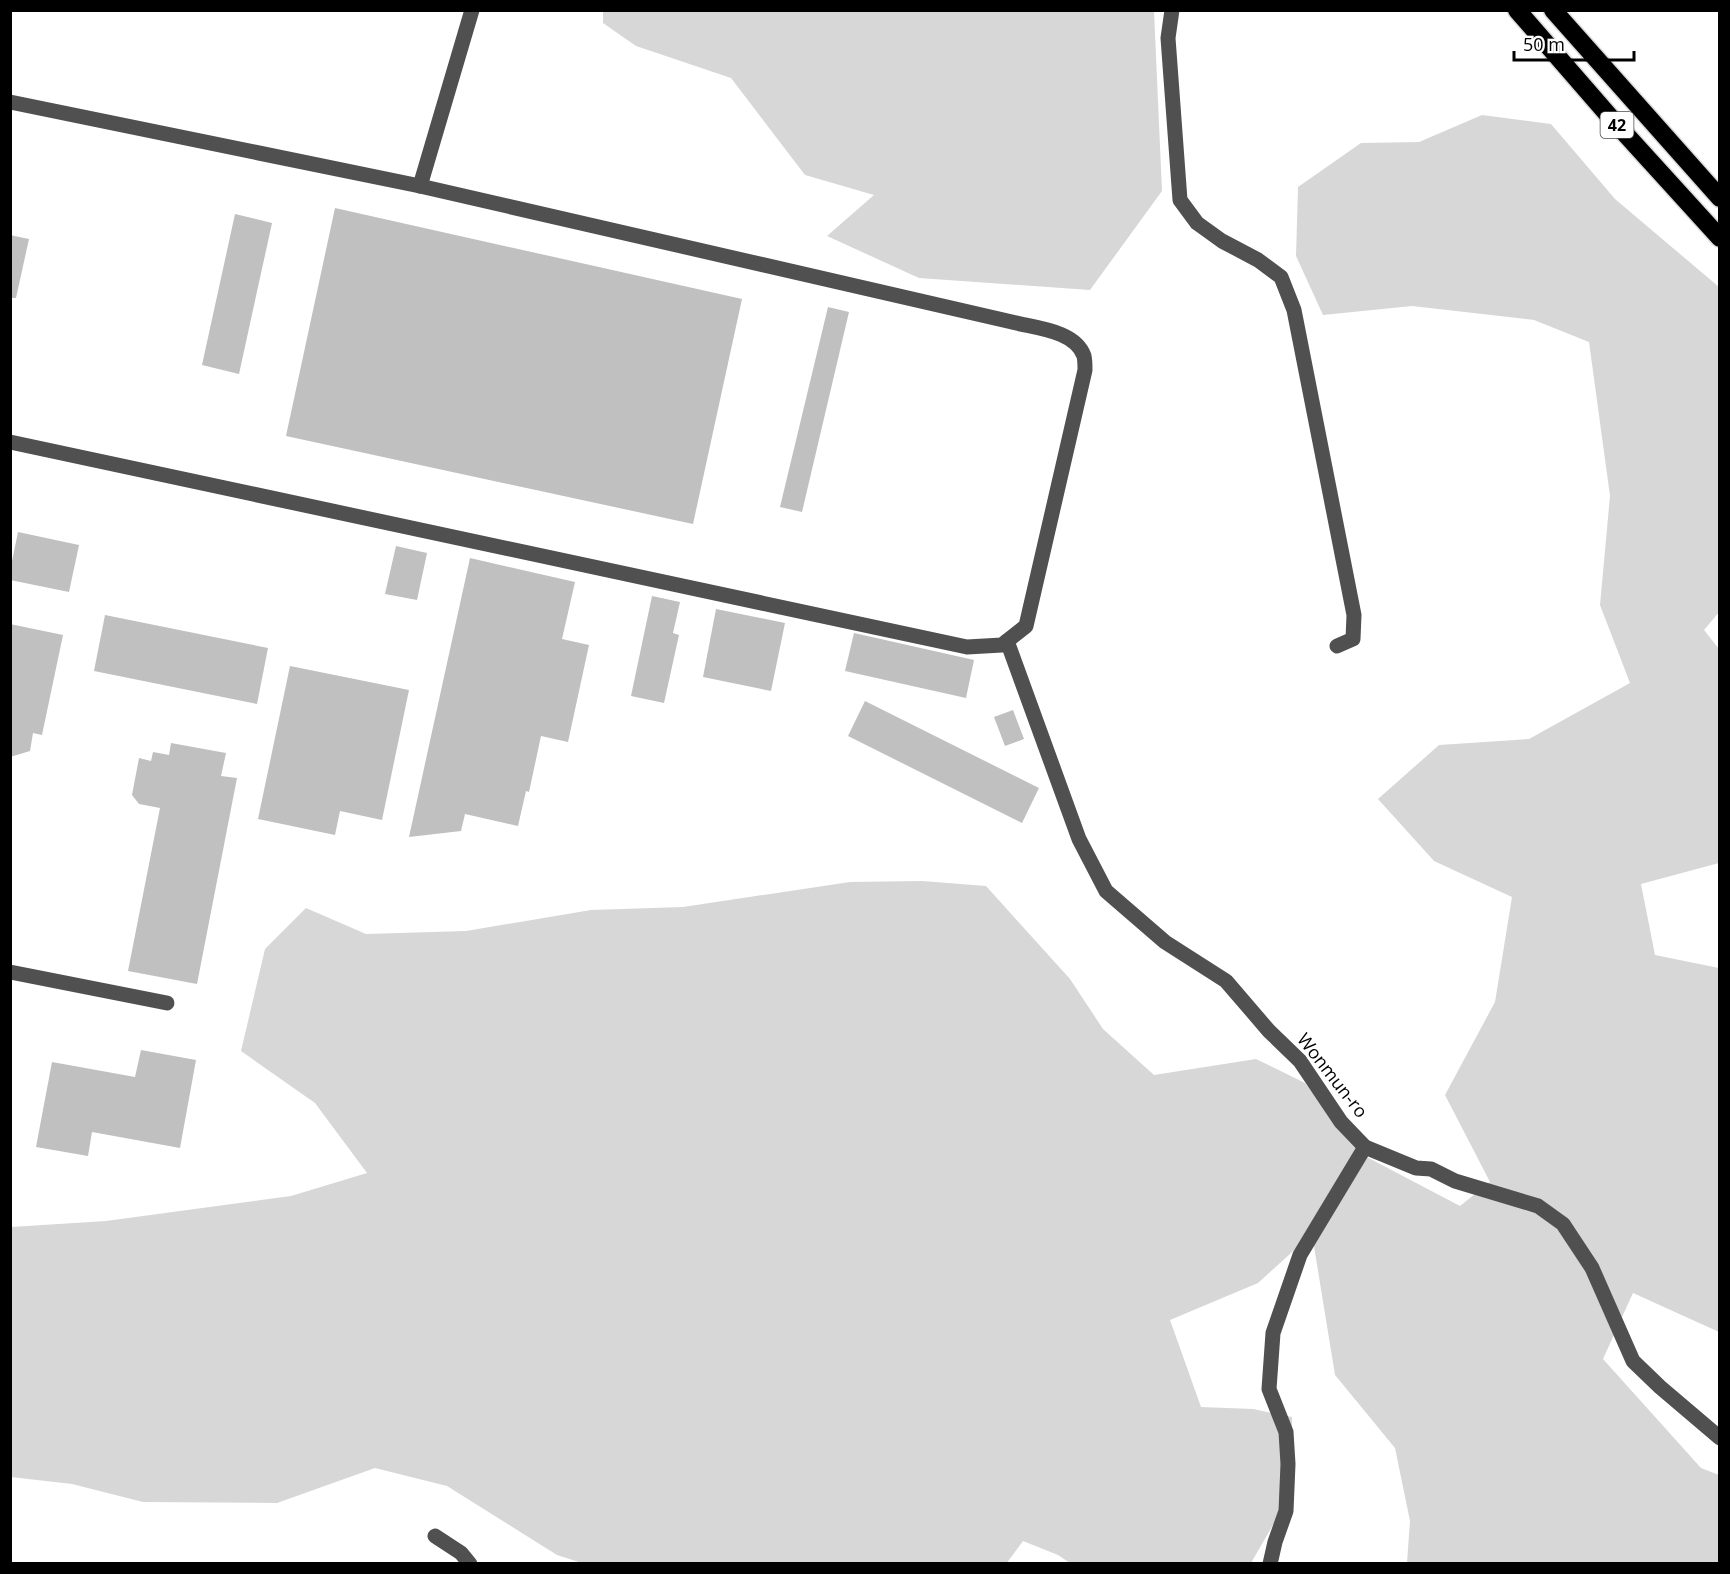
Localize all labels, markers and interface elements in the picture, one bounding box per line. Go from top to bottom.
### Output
scale bar [1514,24,1634,62]
text: 50 m [1523,32,1565,56]
road number: 42 [1600,112,1634,138]
street label: Wonmun-ro [1292,1028,1374,1122]

